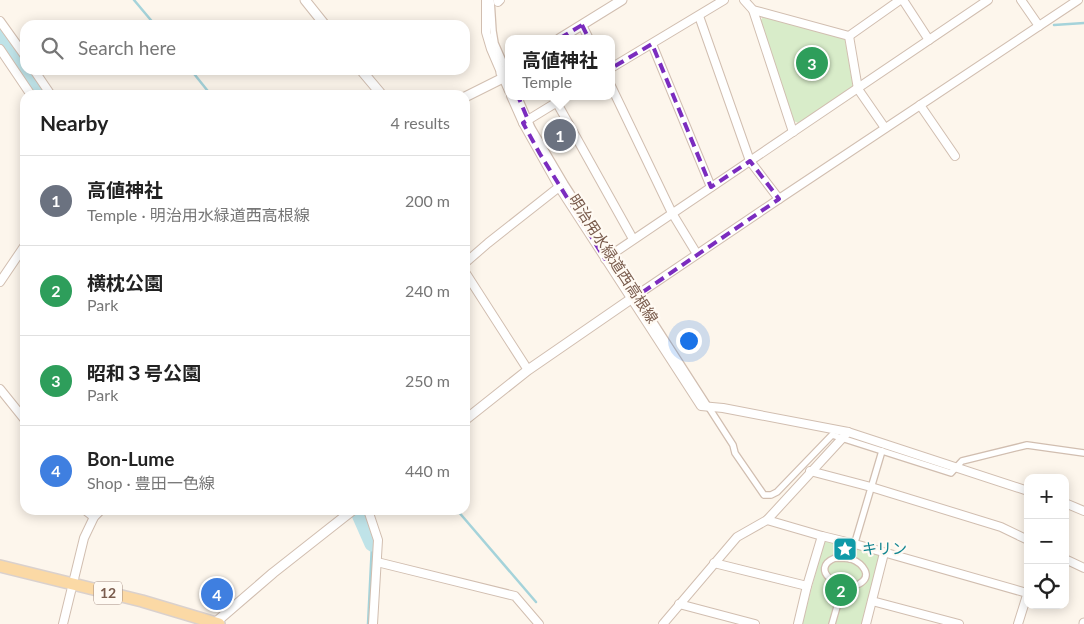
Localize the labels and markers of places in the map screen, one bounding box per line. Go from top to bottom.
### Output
pin: 3 [796,44,828,82]
pin: 1 [544,116,576,154]
place icon: キリン [832,536,858,562]
place label: キリン [862,539,907,557]
pin: 2 [825,571,857,609]
pin: 4 [201,575,233,613]

